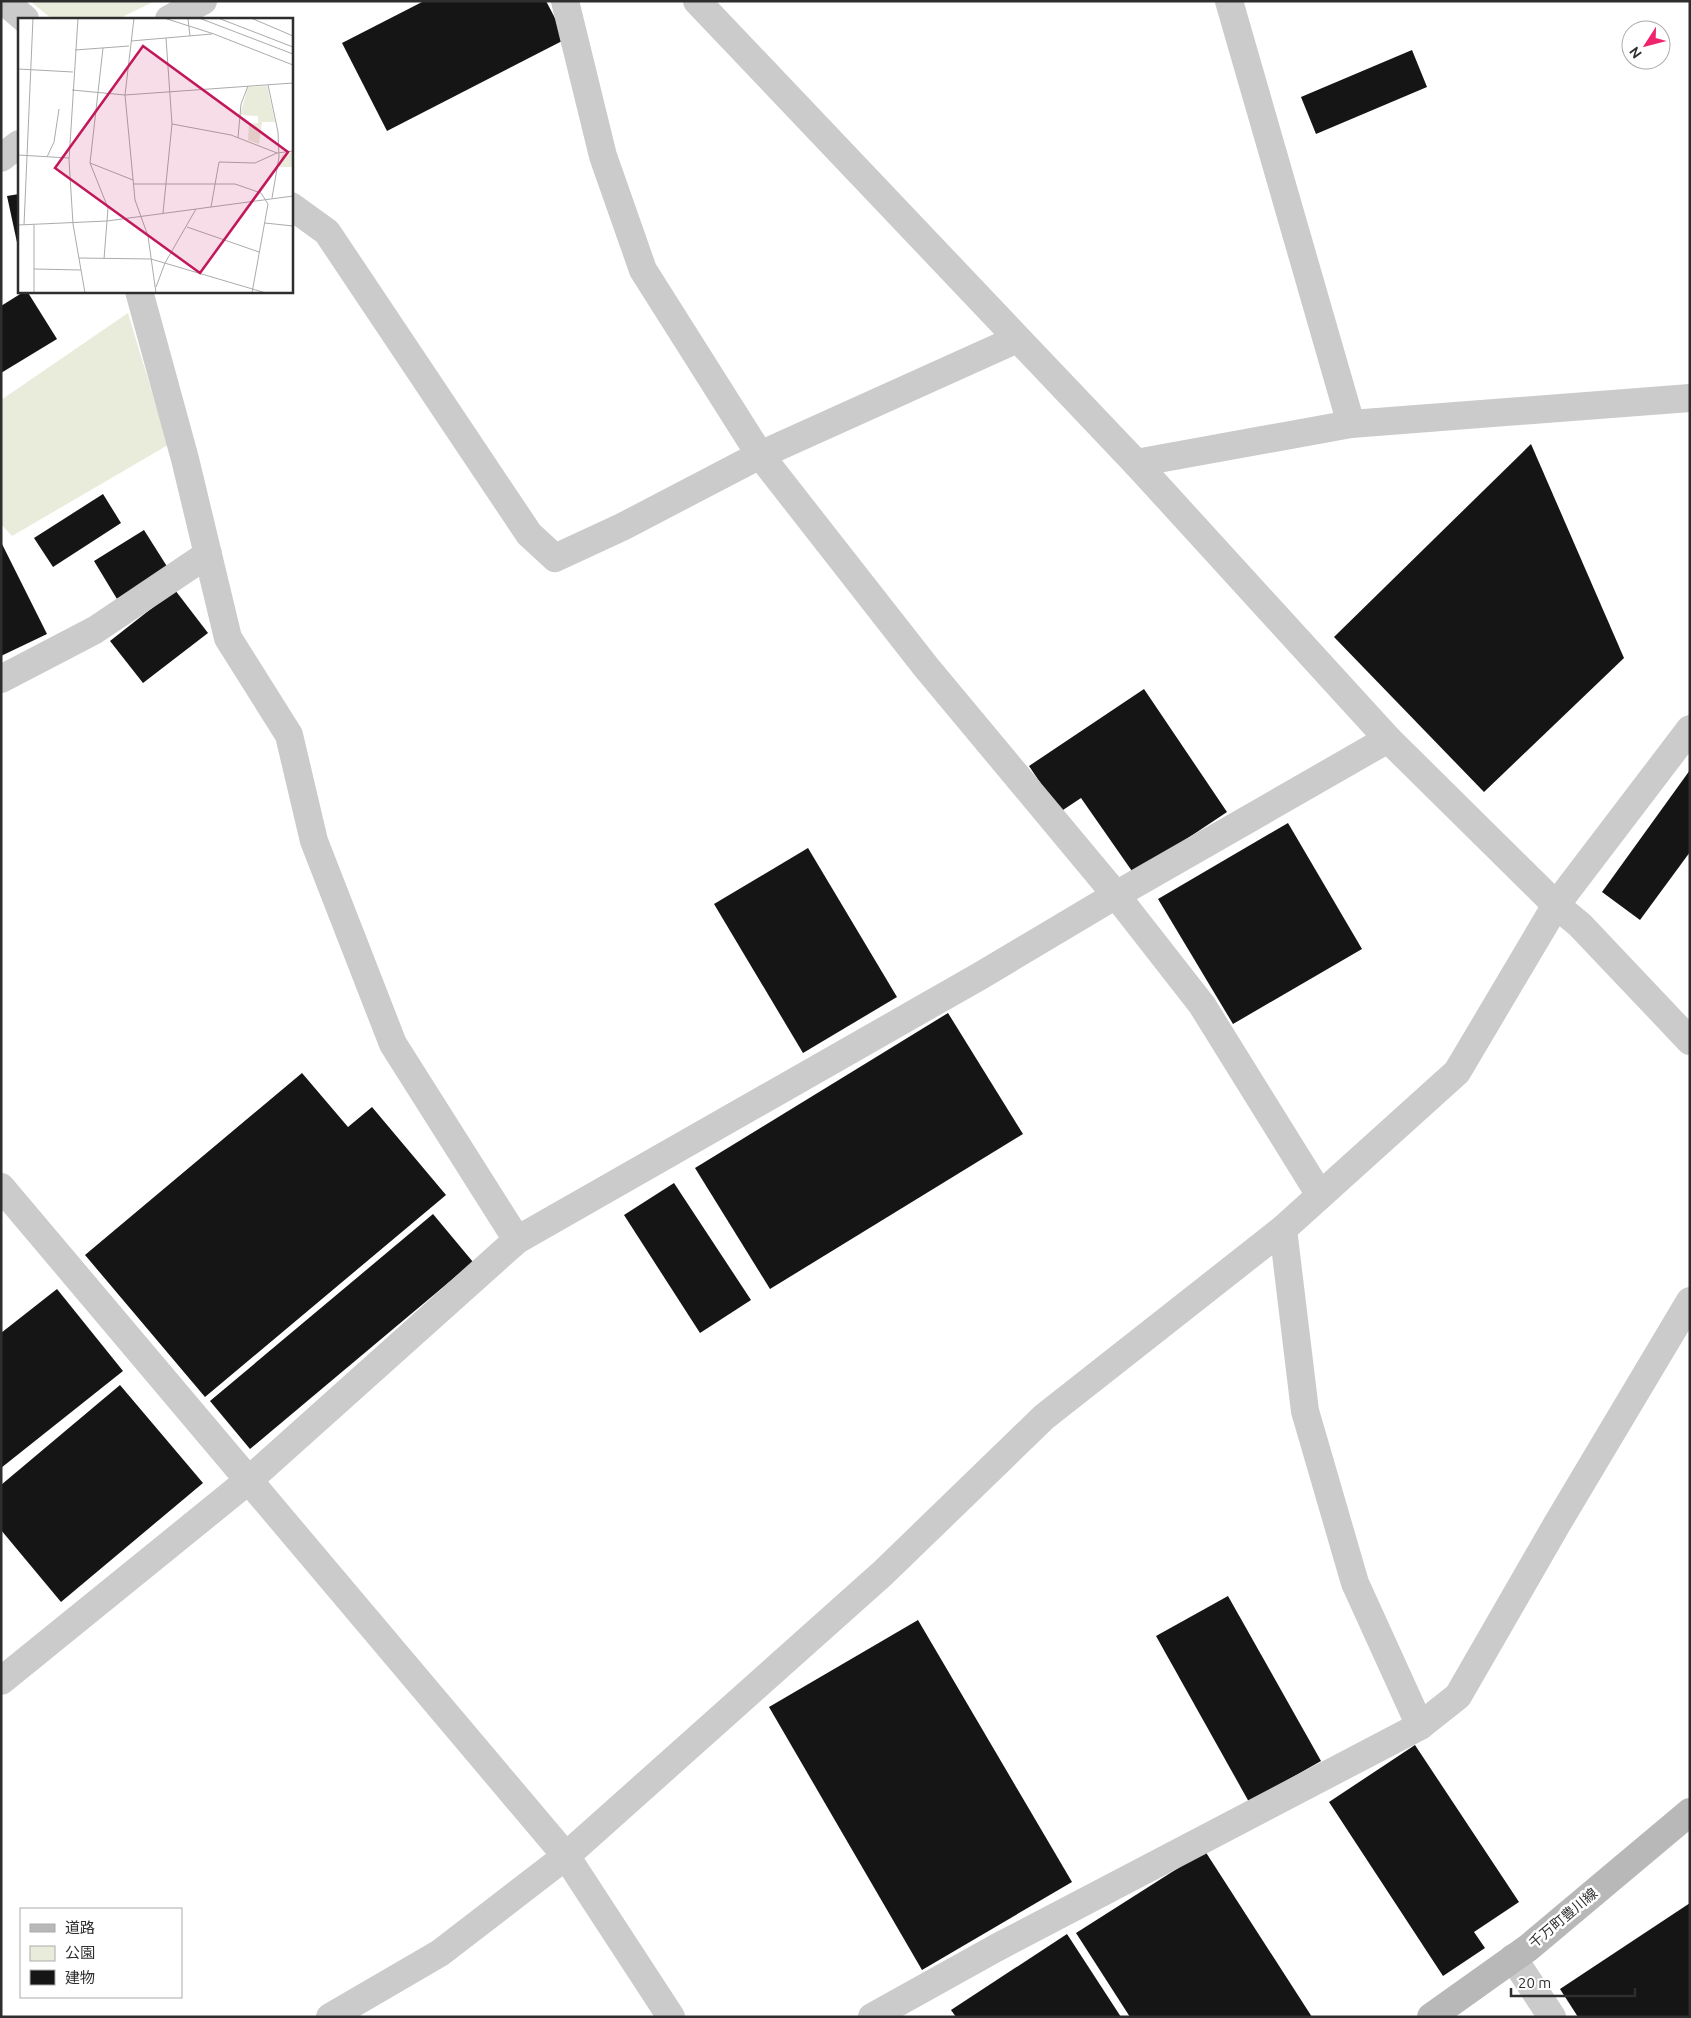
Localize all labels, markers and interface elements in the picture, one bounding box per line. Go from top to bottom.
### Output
inset map [18,18,292,292]
north arrow [1621,20,1671,70]
text: N [1626,44,1645,62]
street label: 千万町豊川線 [1526,1885,1600,1951]
legend [20,1908,182,1998]
text: 道路 [65,1919,95,1936]
text: 公園 [65,1944,95,1961]
scale bar [1511,1966,1635,1998]
text: 建物 [65,1969,95,1986]
text: 20 m [1518,1974,1551,1991]

